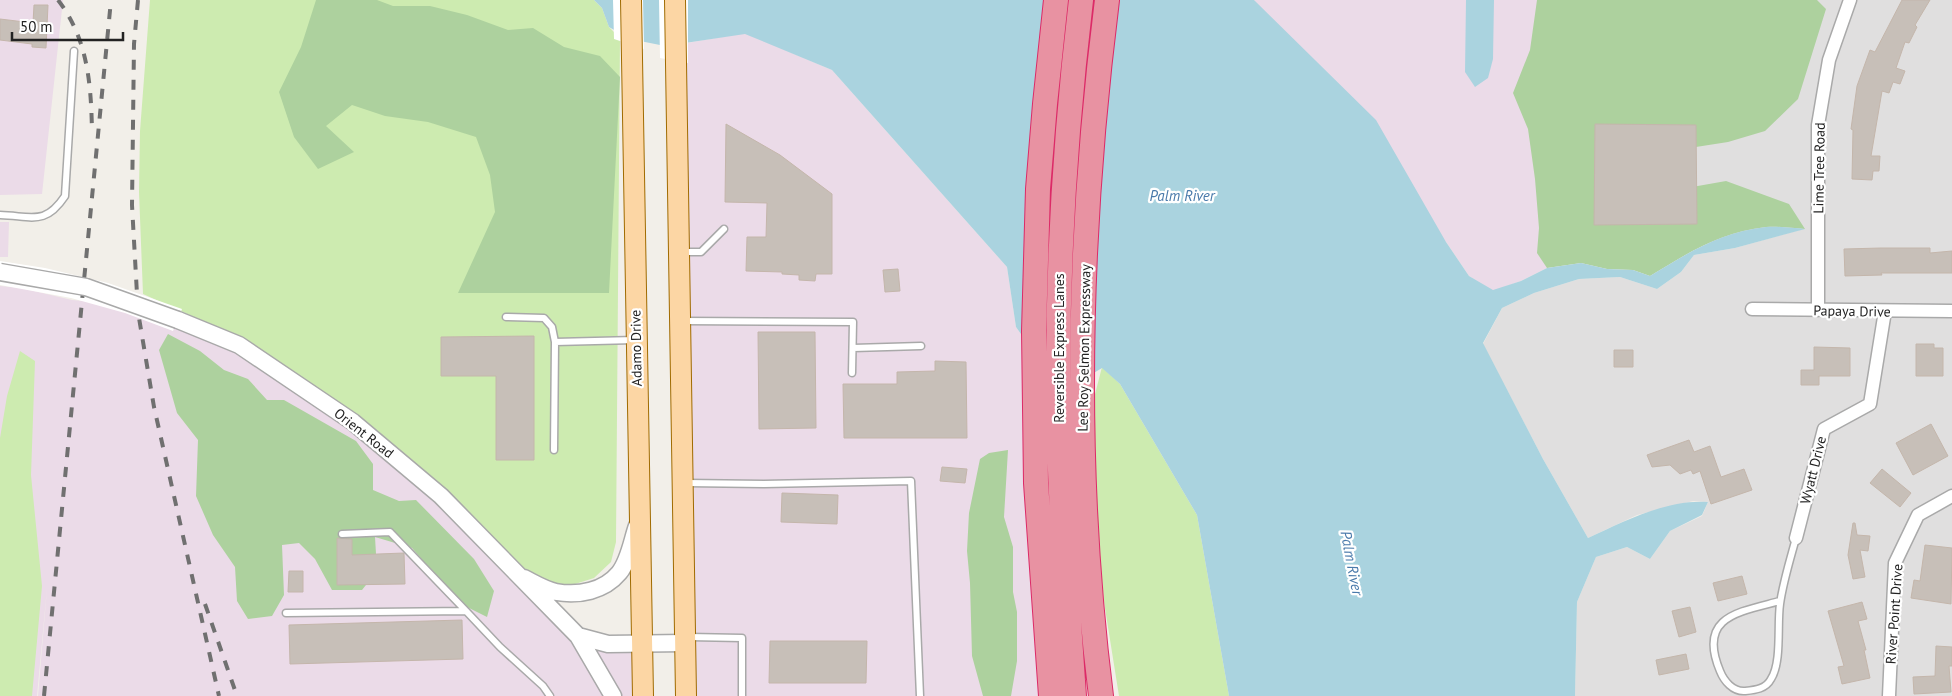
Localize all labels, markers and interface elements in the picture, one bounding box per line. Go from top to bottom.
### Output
scale bar [12,10,124,42]
text: 50 m [20,17,53,36]
street label: Lime Tree Road [1809,122,1829,214]
water label: Palm River [1149,186,1216,205]
street label: Lee Roy Selmon Expressway [1074,264,1094,432]
street label: Reversible Express Lanes [1050,273,1068,423]
street label: Papaya Drive [1813,301,1891,321]
street label: Adamo Drive [626,310,646,386]
street label: Orient Road [330,404,398,462]
street label: Wyatt Drive [1796,434,1830,506]
water label: Palm River [1336,529,1368,598]
street label: River Point Drive [1882,563,1906,665]

